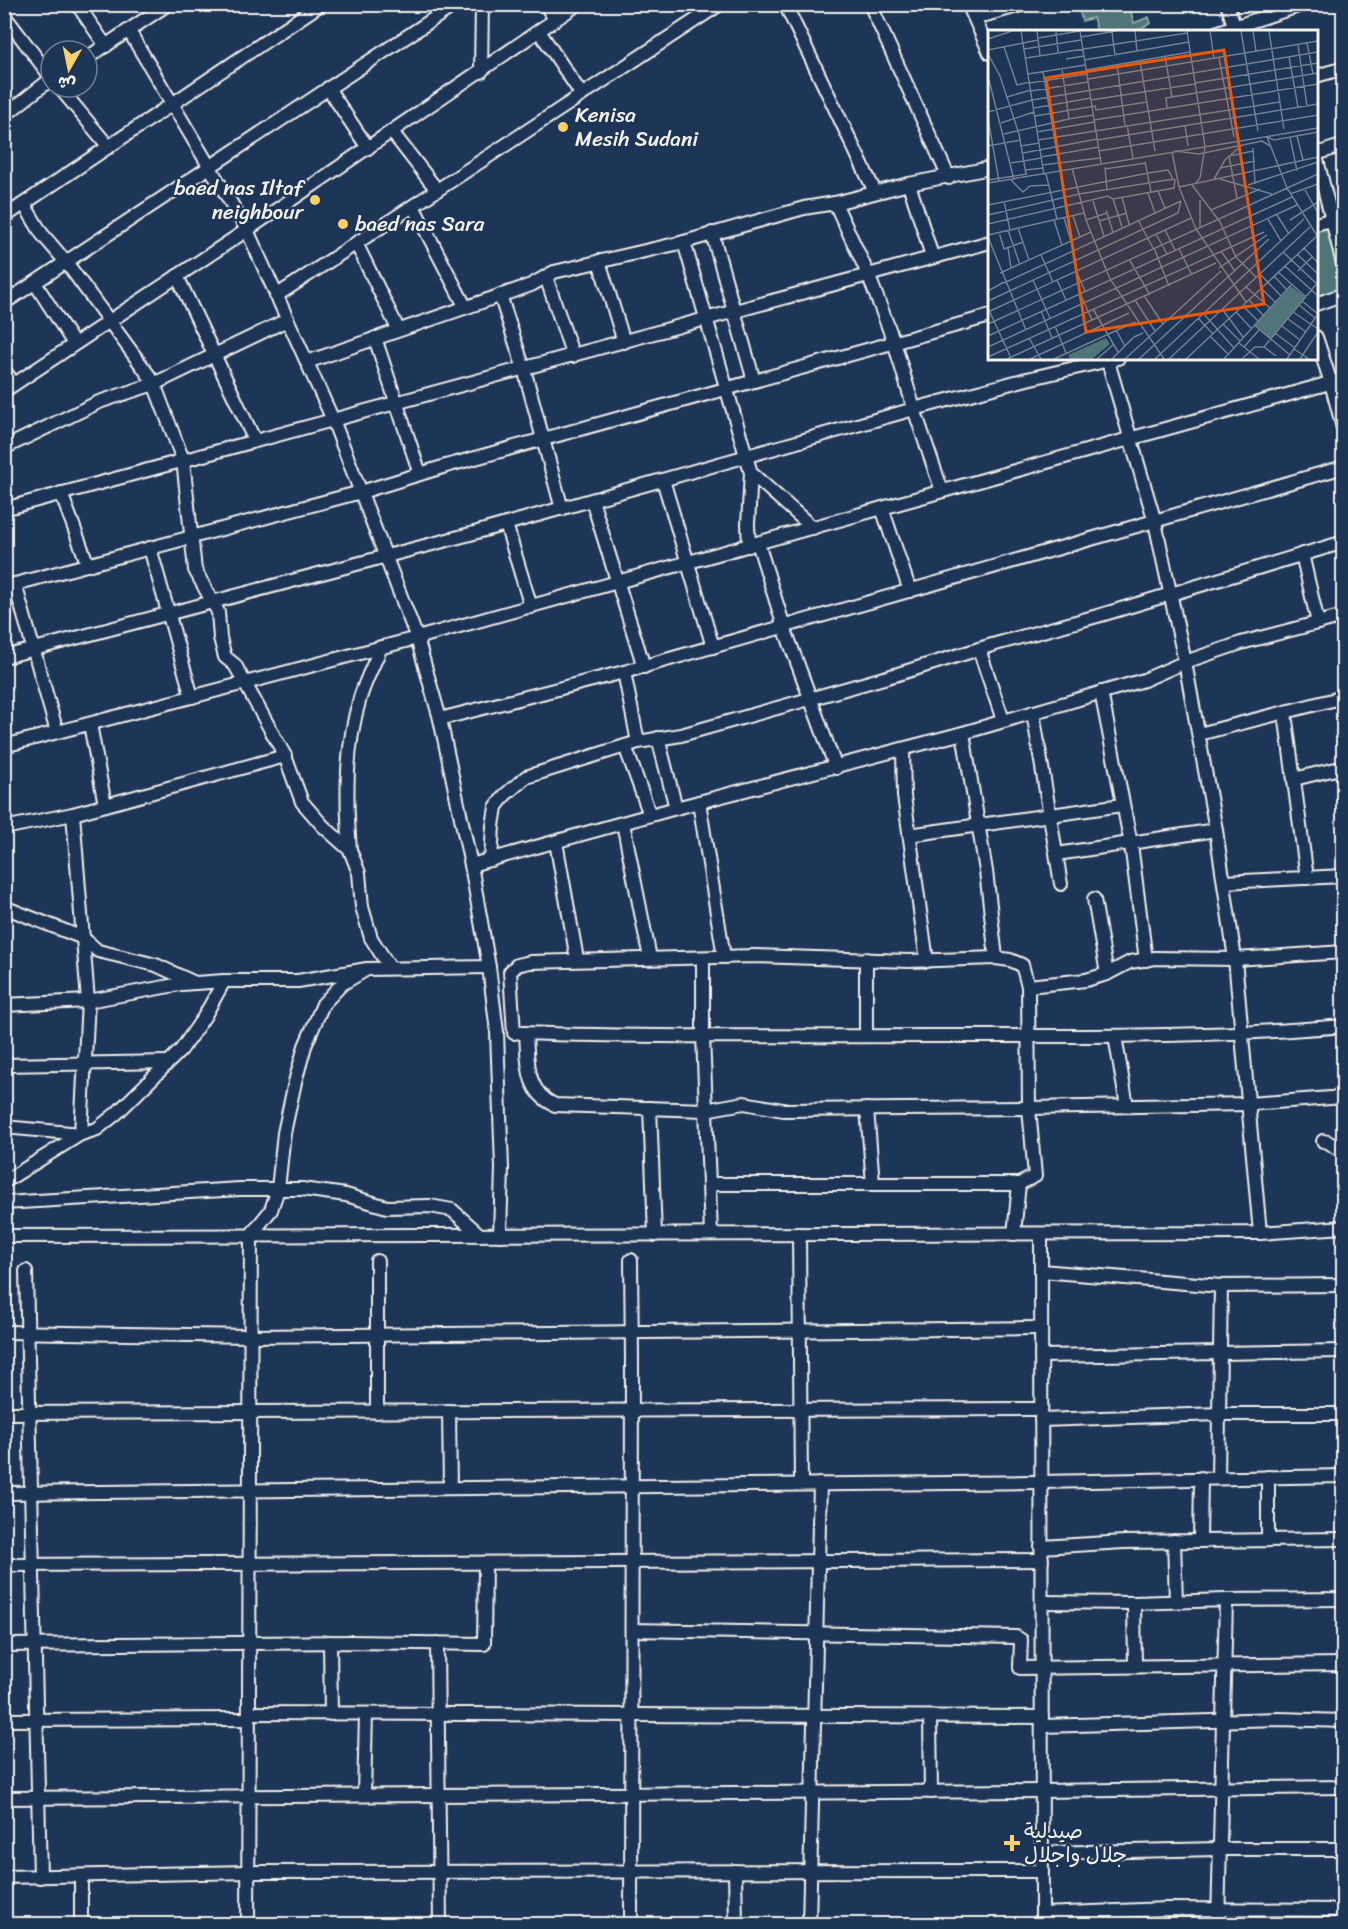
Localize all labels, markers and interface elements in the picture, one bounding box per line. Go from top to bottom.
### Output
inset map [988,30,1318,360]
north arrow [39,39,99,99]
text: ش [56,68,78,99]
place label: Kenisa Mesih Sudani [575,96,699,158]
marker: Kenisa Mesih Sudani [556,120,570,134]
place label: baed nas Iltaf neighbour [174,169,306,231]
marker: baed nas Iltaf neighbour [308,193,322,207]
place label: baed nas Sara [355,205,485,243]
marker: baed nas Sara [336,217,350,231]
place label: صيدلية جلال واجلال [1024,1812,1127,1874]
marker: صيدلية جلال واجلال [1005,1836,1019,1850]

